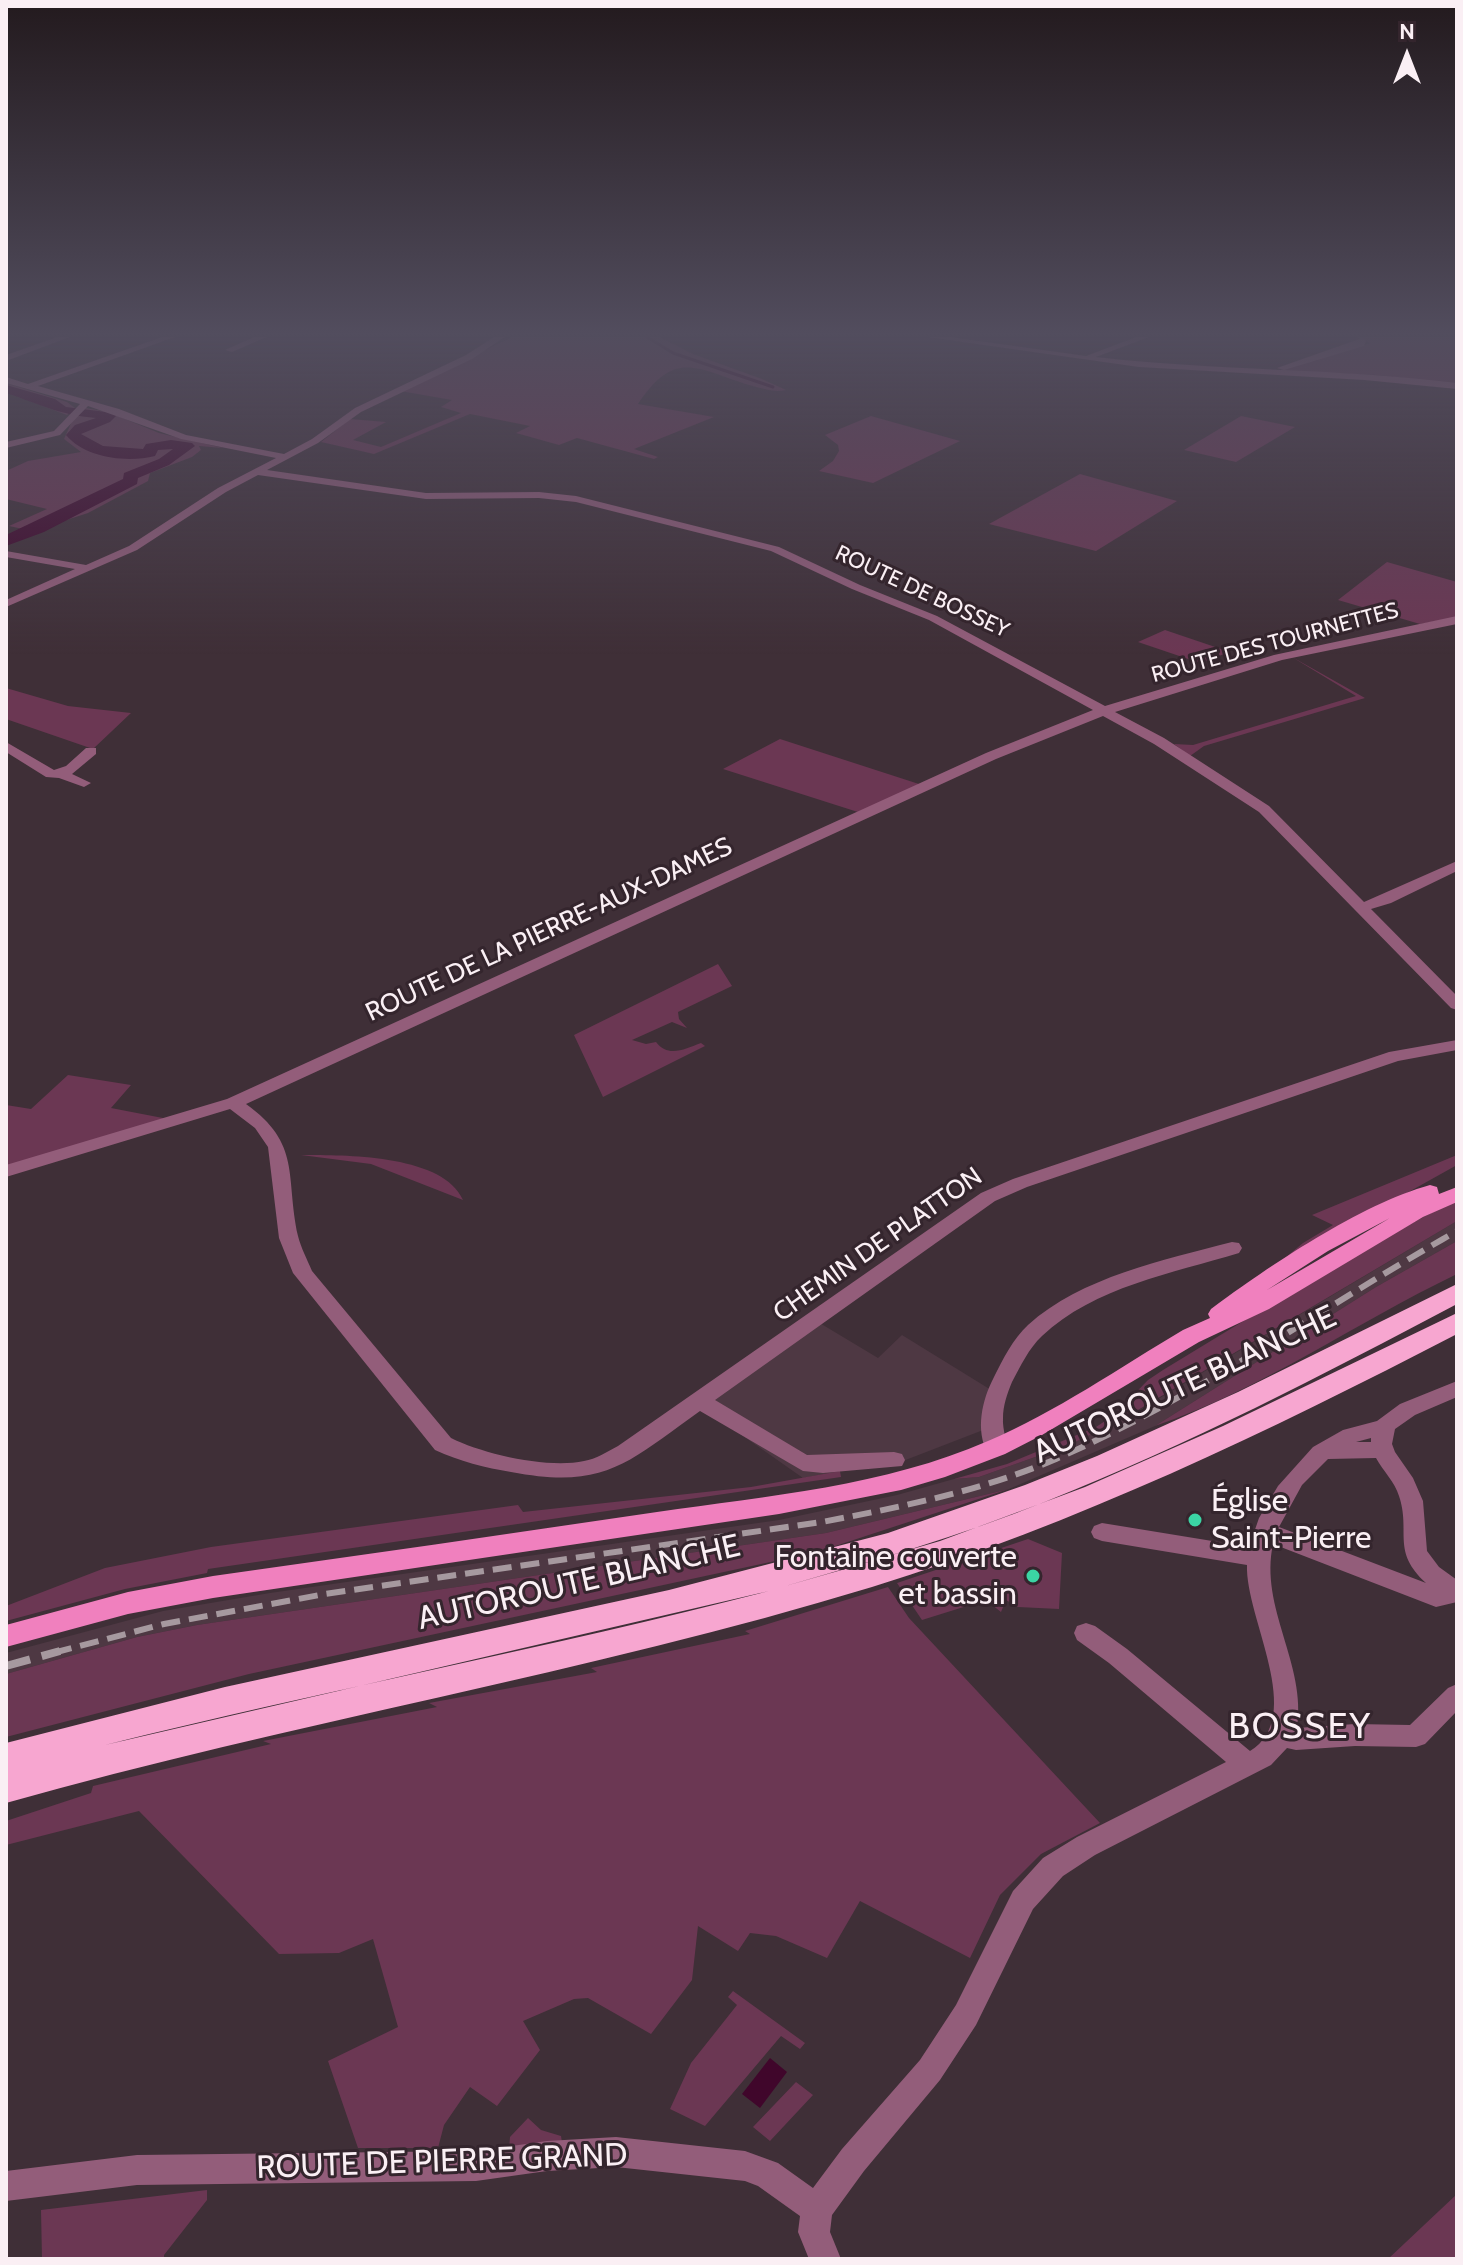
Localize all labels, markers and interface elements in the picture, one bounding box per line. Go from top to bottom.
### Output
north arrow [1367,16,1447,96]
text: N [1399,18,1415,45]
street label: ROUTE DE BOSSEY [831,540,1013,644]
street label: ROUTE DES TOURNETTES [1149,597,1401,689]
street label: ROUTE DE LA PIERRE-AUX-DAMES [361,831,737,1029]
street label: CHEMIN DE PLATTON [768,1161,988,1329]
street label: AUTOROUTE BLANCHE [1027,1298,1343,1472]
place label: Église Saint-Pierre [1211,1483,1371,1558]
marker: Église Saint-Pierre [1186,1511,1204,1529]
street label: AUTOROUTE BLANCHE [414,1527,744,1639]
place label: Fontaine couverte et bassin [774,1539,1017,1614]
marker: Fontaine couverte et bassin [1024,1567,1042,1585]
district label: BOSSEY [1228,1705,1372,1749]
street label: ROUTE DE PIERRE GRAND [256,2136,628,2188]

